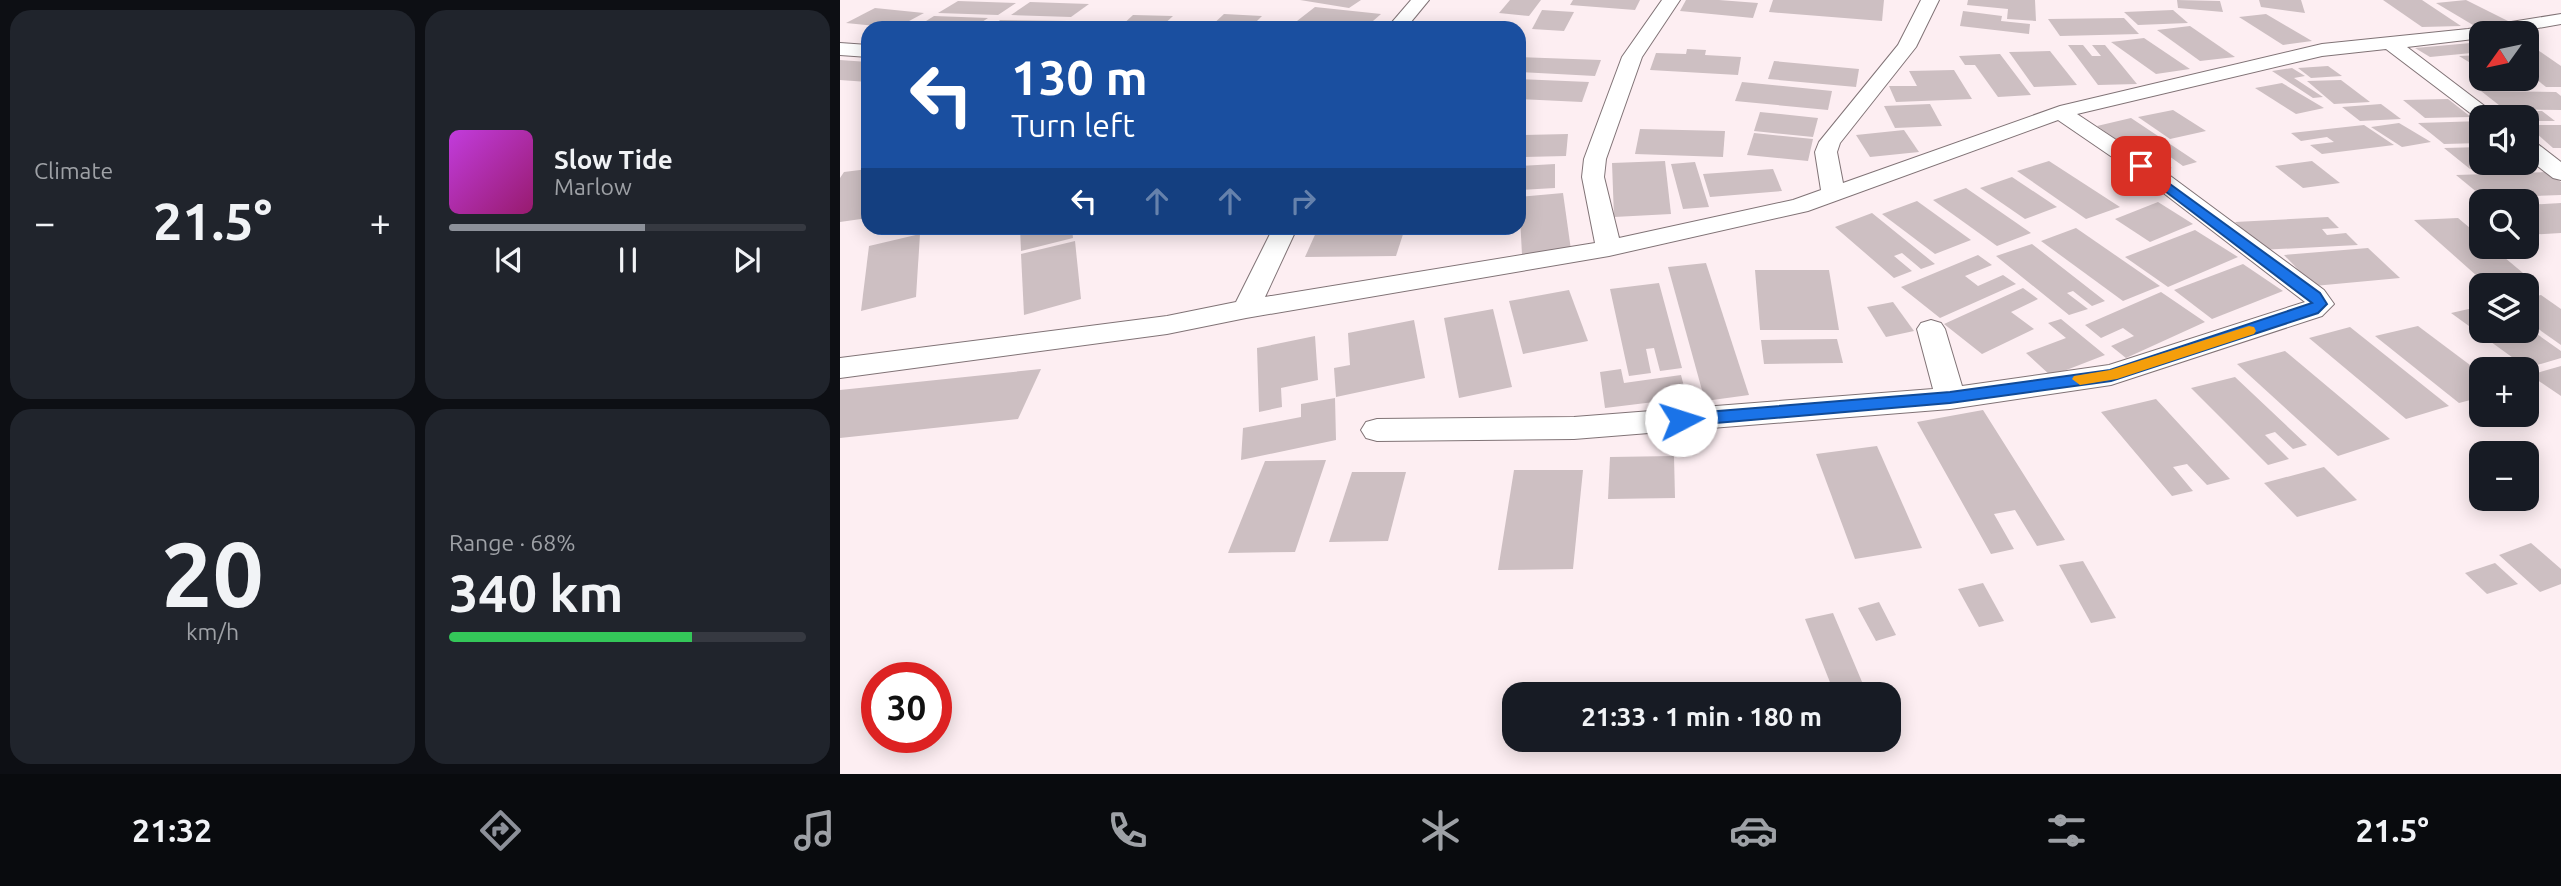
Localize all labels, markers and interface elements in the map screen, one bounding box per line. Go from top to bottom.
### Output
north arrow [2469,21,2539,91]
map controls [2469,21,2539,511]
icon: left [896,49,987,140]
text: 130 m [1011,49,1148,104]
button: sound [2469,105,2539,175]
text: Turn left [1011,107,1135,143]
pin [2111,136,2171,196]
text: Slow Tide [554,145,673,174]
icon: arrive [2122,147,2160,185]
text: Climate [34,158,113,183]
text: Marlow [554,174,632,199]
icon: left [1065,182,1103,220]
icon: ahead [1138,182,1176,220]
icon: ahead [1211,182,1249,220]
icon: right [1284,182,1322,220]
button: search [2469,189,2539,259]
text: 21.5° [153,192,272,250]
text: − [34,201,55,243]
text: + [370,201,391,243]
icon: previous [490,241,528,279]
icon: pause [609,241,647,279]
icon: next [728,241,766,279]
button: layers [2469,273,2539,343]
button: + [2469,357,2539,427]
position arrow [1644,383,1718,457]
button: − [2469,441,2539,511]
text: 20 [161,522,264,624]
text: Range · 68% [449,530,576,555]
text: 340 km [449,564,623,622]
text: km/h [186,619,239,644]
speed limit sign: 30 [861,662,952,753]
text: 21:33 · 1 min · 180 m [1581,702,1822,731]
icon: directions [476,806,525,855]
icon: music [790,806,839,855]
icon: phone [1103,806,1152,855]
icon: climate [1416,806,1465,855]
icon: car [1729,806,1778,855]
icon: filters [2042,806,2091,855]
text: 21:32 [132,812,212,848]
text: 21.5° [2355,812,2429,848]

